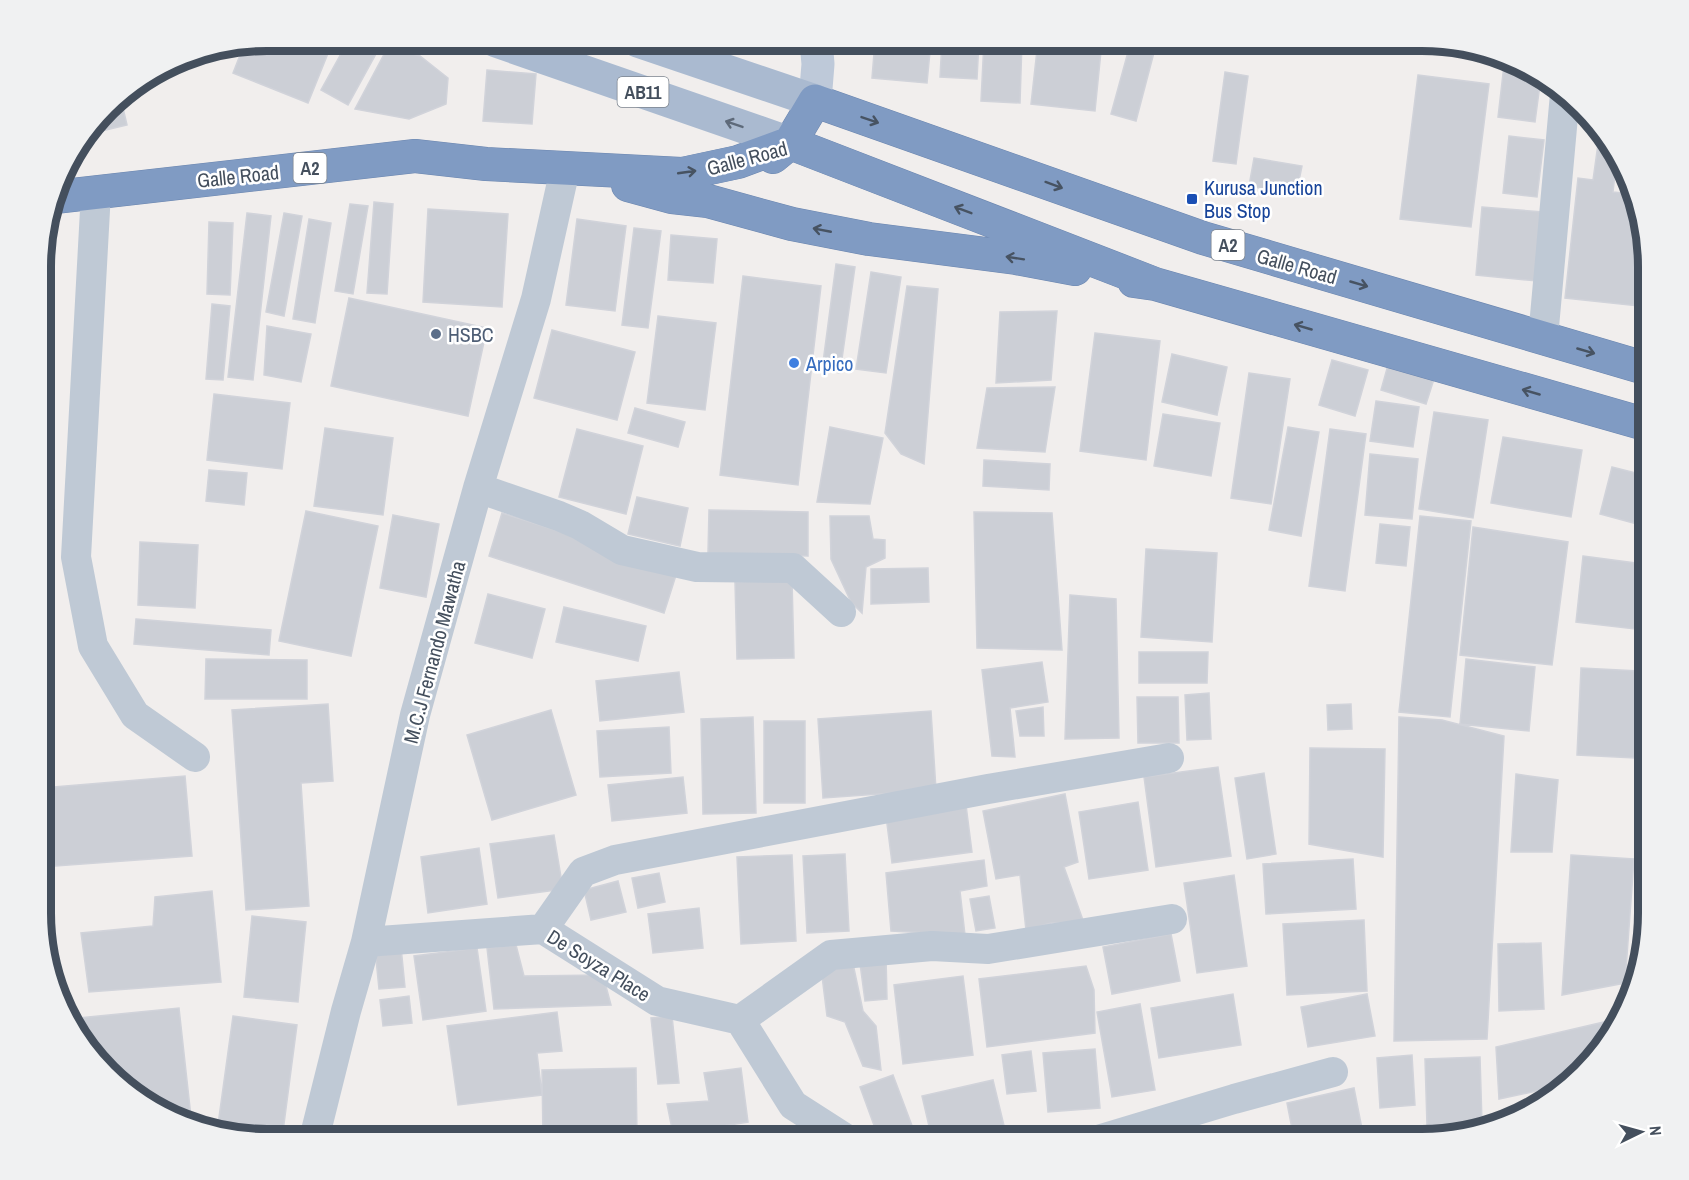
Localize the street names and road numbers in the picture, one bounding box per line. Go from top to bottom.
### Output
road number: AB11 [618,77,668,107]
street label: Galle Road [704,134,790,182]
road number: A2 [294,153,326,183]
street label: Galle Road [196,158,280,194]
road number: A2 [1212,230,1244,260]
street label: Galle Road [1254,242,1340,290]
street label: M.C.J Fernando Mawatha [397,558,471,746]
street label: De Soyza Place [542,923,656,1007]

